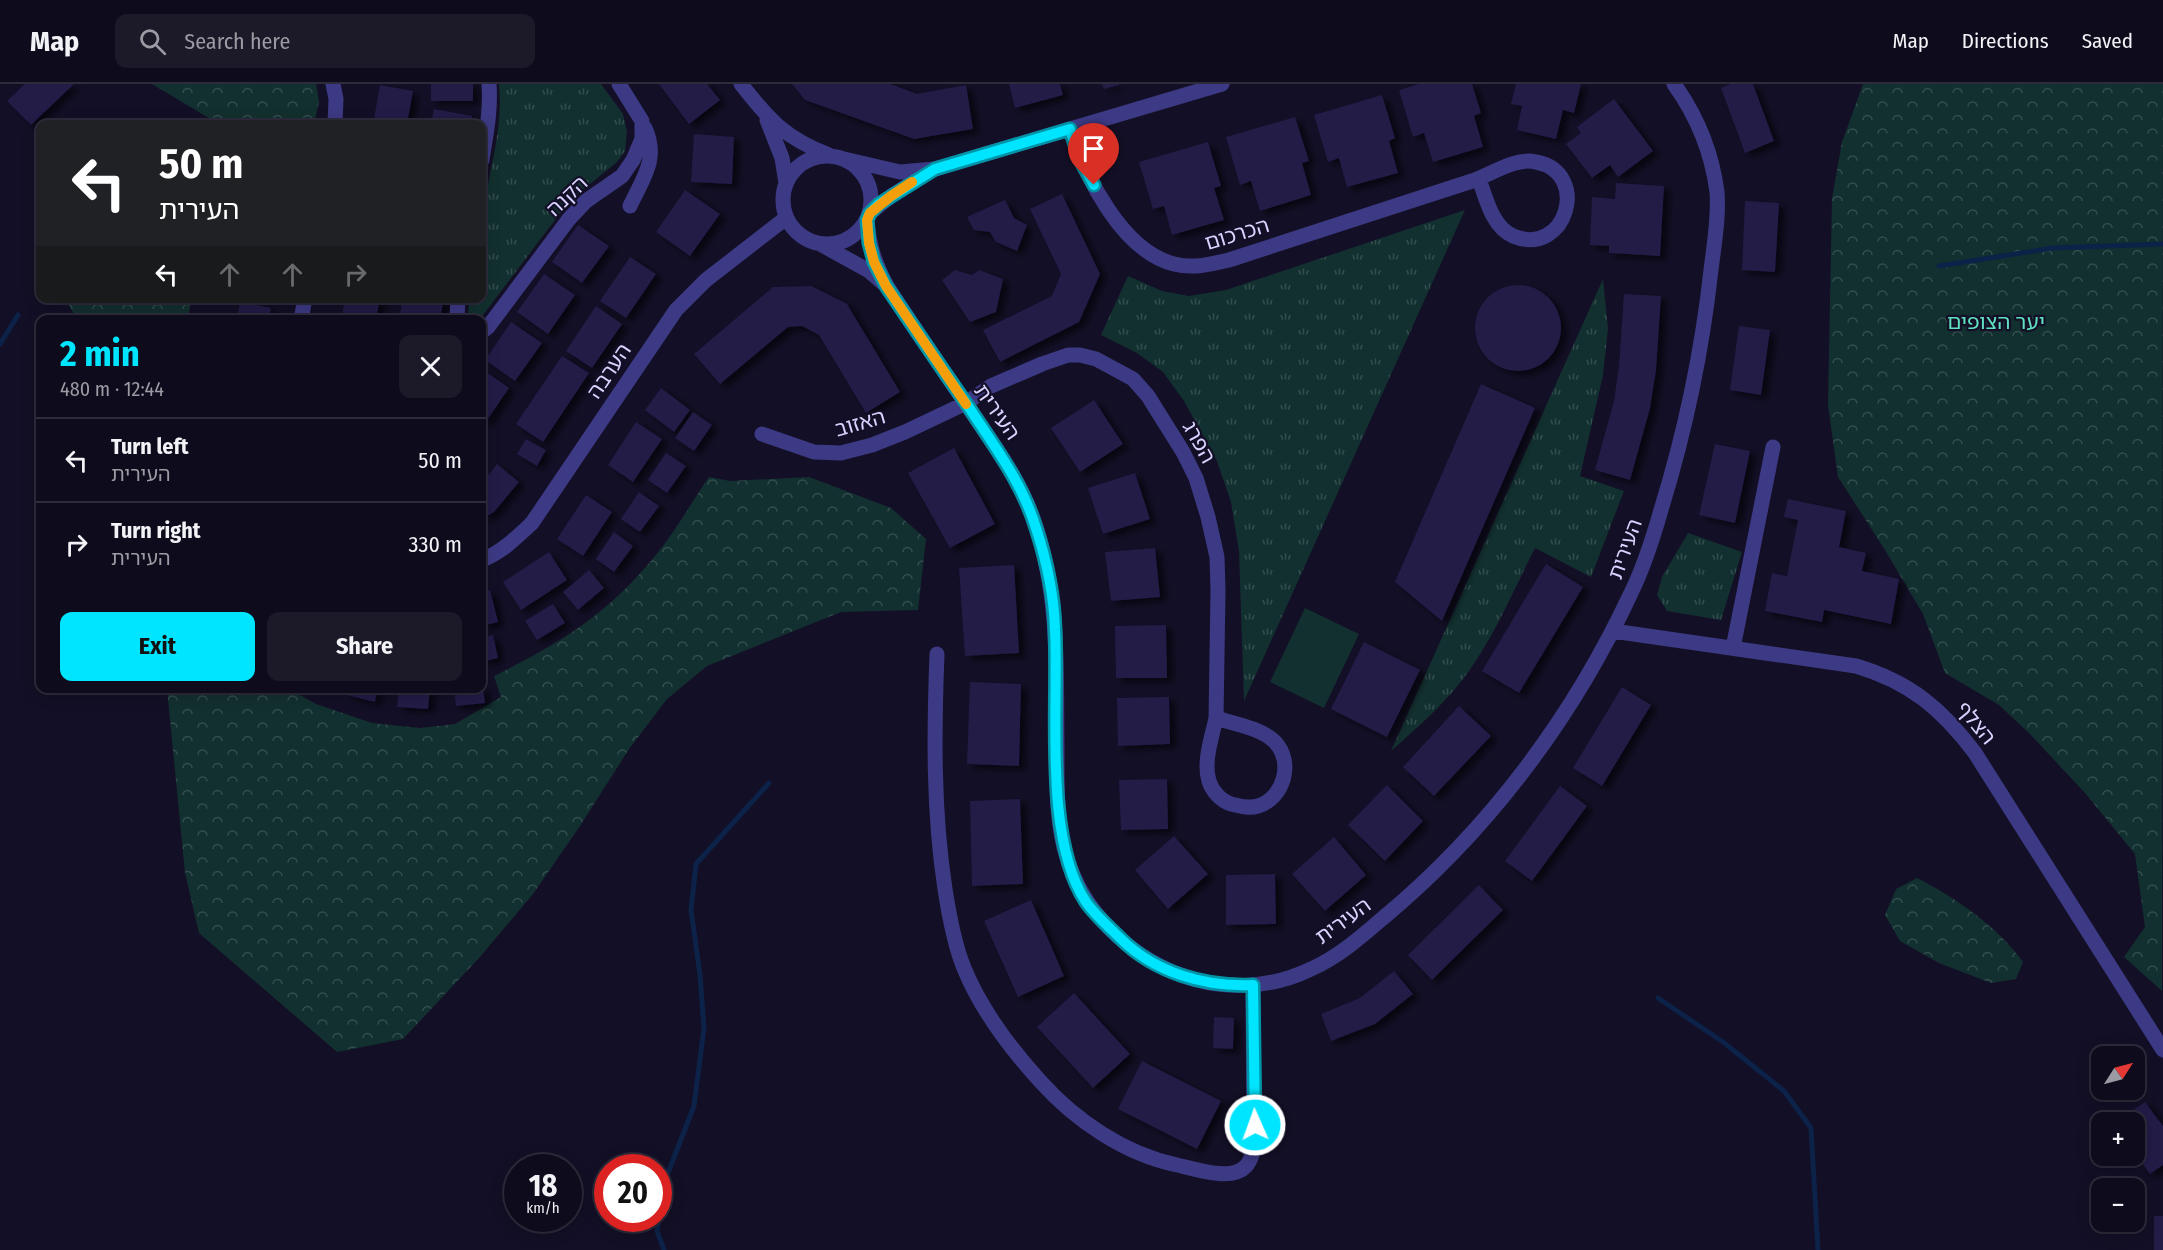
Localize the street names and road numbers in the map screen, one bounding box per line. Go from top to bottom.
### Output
street label: הקנה [541,170,593,222]
street label: הכרכום [1202,212,1272,256]
street label: הערבה [581,338,637,404]
street label: העירית [968,379,1026,445]
street label: האזוב [832,403,888,443]
street label: הפרג [1177,416,1221,468]
street label: העירית [1602,515,1648,583]
street label: הצלף [1951,696,2001,750]
street label: העירית [1310,892,1376,950]

